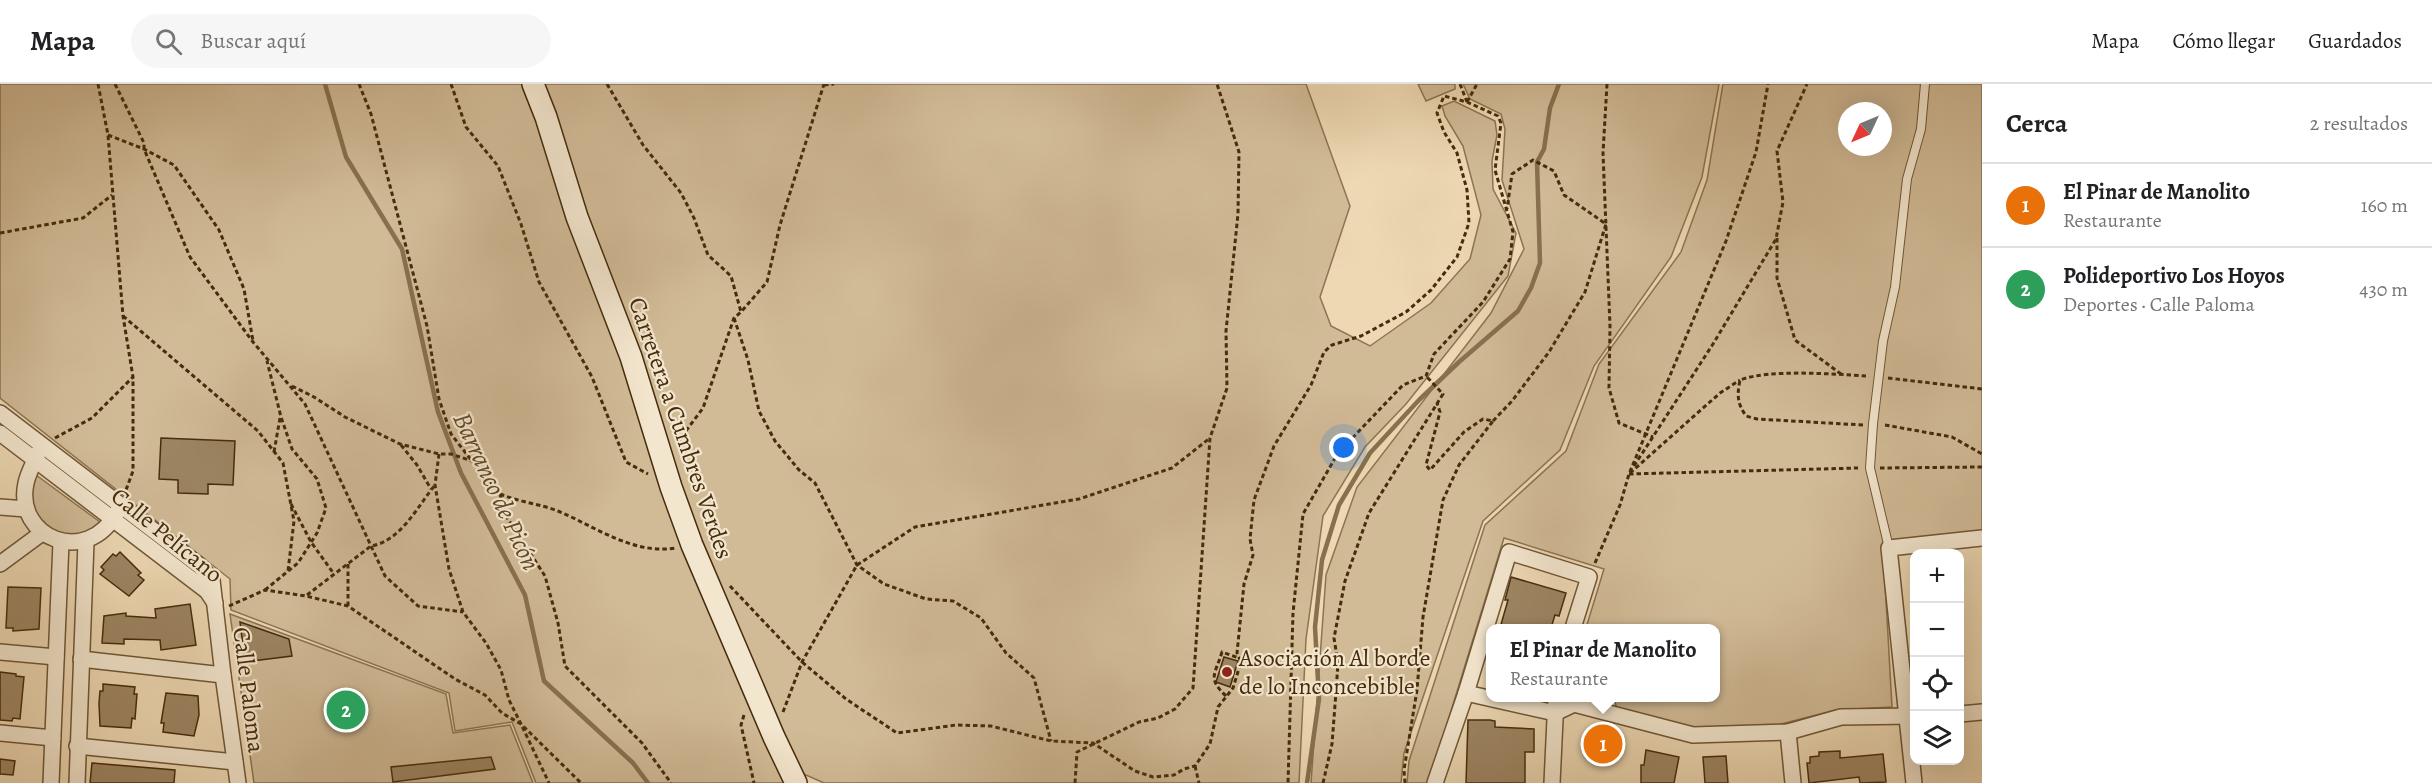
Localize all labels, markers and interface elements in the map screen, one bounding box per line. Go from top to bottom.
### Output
search box [131,14,551,68]
text: Mapa [30,22,95,60]
icon: search [152,25,185,58]
text: Buscar aquí [200,26,306,56]
text: Mapa [2091,27,2139,55]
text: Cómo llegar [2172,27,2275,55]
text: Guardados [2308,27,2402,55]
north arrow [1838,102,1892,156]
text: Cerca [2006,106,2068,141]
text: 2 resultados [2310,110,2408,137]
text: El Pinar de Manolito [2063,177,2250,207]
text: 1 [2022,192,2029,219]
text: 160 m [2361,192,2408,219]
text: Restaurante [2063,207,2162,234]
text: Polideportivo Los Hoyos [2063,261,2285,291]
text: 2 [2021,276,2030,303]
text: 430 m [2359,276,2408,303]
text: Deportes · Calle Paloma [2063,291,2255,318]
street label: Carretera a Cumbres Verdes [621,293,741,563]
water label: Barranco de Picón [445,406,548,576]
your location [1329,433,1358,462]
street label: Calle Pelícano [104,480,230,590]
map controls [1910,549,1964,765]
button: + [1910,549,1964,603]
button: − [1910,603,1964,657]
popup [1486,624,1720,702]
street label: Calle Paloma [225,625,273,755]
text: El Pinar de Manolito [1509,635,1697,665]
place label: Asociación Al borde de lo Inconcebible [1238,642,1430,702]
button: locate [1910,657,1964,711]
marker: Asociación Al borde de lo Inconcebible [1220,665,1234,679]
text: Restaurante [1509,665,1608,692]
pin: 2 [326,688,366,732]
button: layers [1910,711,1964,765]
pin: 1 [1584,722,1622,766]

